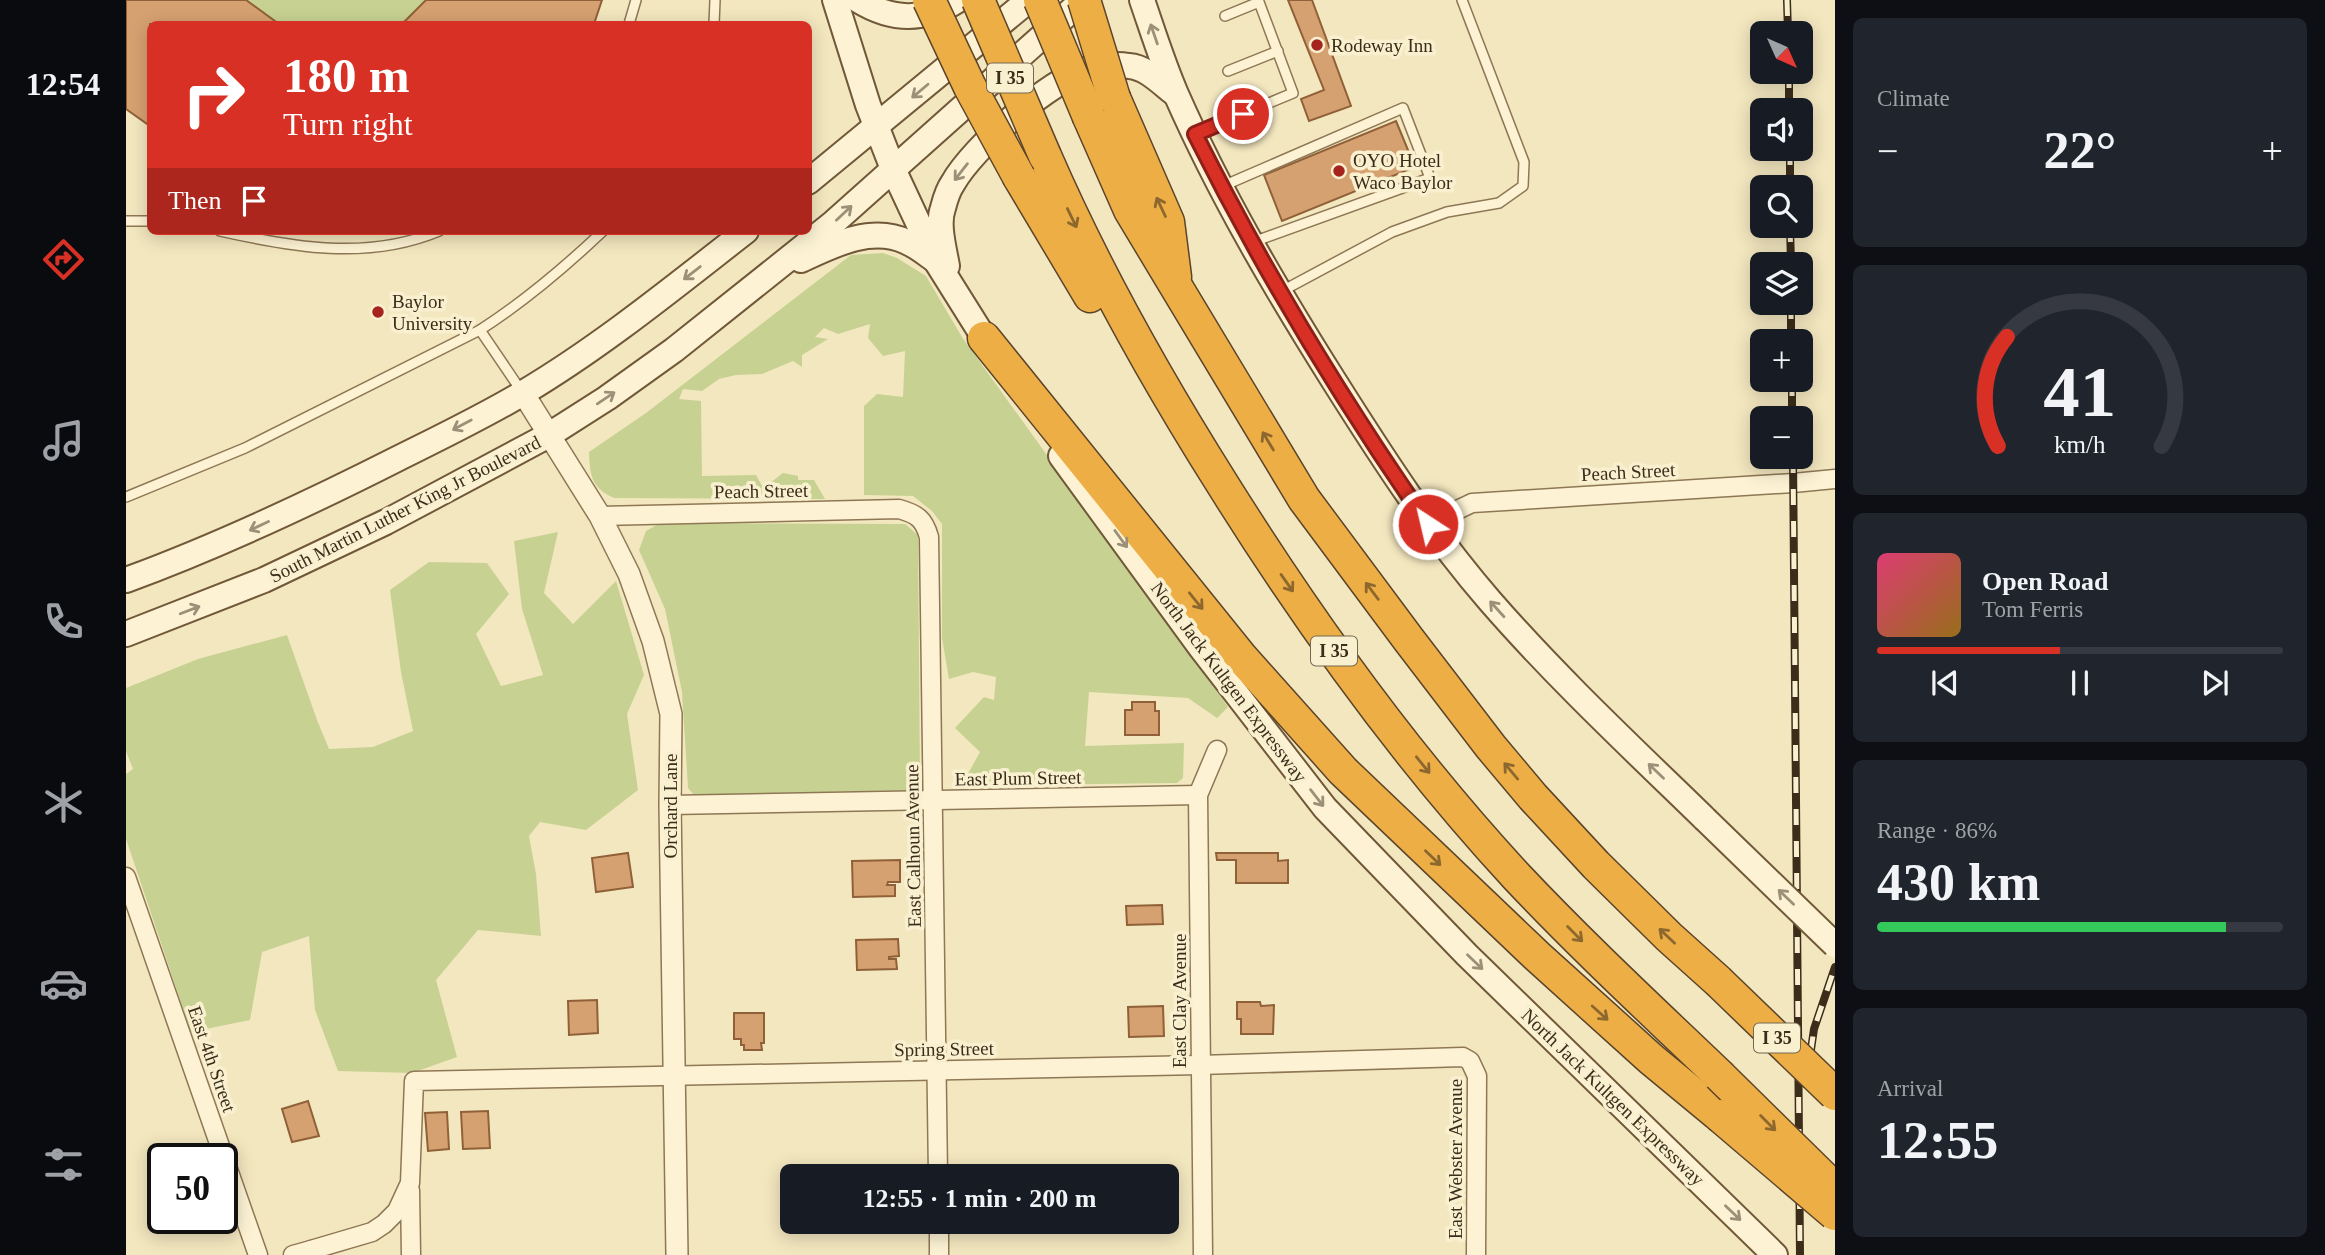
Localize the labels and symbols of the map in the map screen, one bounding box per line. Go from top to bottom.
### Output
north arrow [1750,21,1813,84]
one-way arrow [1147,23,1159,45]
place label: Rodeway Inn [1331,35,1433,56]
marker: Rodeway Inn [1309,37,1325,53]
road number: I 35 [987,64,1033,92]
one-way arrow [911,83,929,99]
pin [1213,84,1273,144]
place label: OYO Hotel Waco Baylor [1353,150,1453,193]
one-way arrow [953,163,968,181]
marker: OYO Hotel Waco Baylor [1331,163,1347,179]
one-way arrow [1153,197,1167,218]
one-way arrow [835,205,852,222]
one-way arrow [1066,207,1080,228]
one-way arrow [683,265,702,280]
place label: Baylor University [392,291,473,334]
marker: Baylor University [370,304,386,320]
one-way arrow [596,391,616,405]
one-way arrow [453,418,473,432]
street label: South Martin Luther King Jr Boulevard [266,431,544,587]
one-way arrow [1261,431,1275,451]
street label: Peach Street [1580,459,1676,485]
street label: Peach Street [714,480,809,502]
position arrow [1391,487,1465,561]
one-way arrow [248,520,270,533]
one-way arrow [1113,529,1128,548]
one-way arrow [1280,573,1294,592]
street label: North Jack Kultgen Expressway [1147,578,1312,787]
one-way arrow [1365,582,1379,601]
one-way arrow [1188,592,1204,610]
one-way arrow [1489,600,1505,618]
one-way arrow [178,602,200,615]
road number: I 35 [1311,636,1357,666]
street label: Orchard Lane [660,754,681,858]
one-way arrow [1415,756,1431,774]
one-way arrow [1503,762,1519,780]
one-way arrow [1648,763,1665,780]
street label: East Calhoun Avenue [901,764,925,928]
street label: East Plum Street [954,766,1082,790]
one-way arrow [1310,788,1325,807]
one-way arrow [1424,850,1441,867]
one-way arrow [1778,889,1795,906]
one-way arrow [1566,926,1583,943]
one-way arrow [1659,927,1676,944]
street label: East Clay Avenue [1169,934,1190,1068]
one-way arrow [1466,954,1483,971]
street label: East 4th Street [184,1003,240,1115]
street label: North Jack Kultgen Expressway [1517,1004,1709,1190]
one-way arrow [1591,1004,1608,1021]
road number: I 35 [1754,1023,1800,1052]
street label: Spring Street [894,1038,995,1060]
street label: East Webster Avenue [1445,1079,1466,1239]
one-way arrow [1759,1114,1776,1131]
speed limit sign: 50 [147,1143,238,1234]
one-way arrow [1724,1205,1741,1222]

